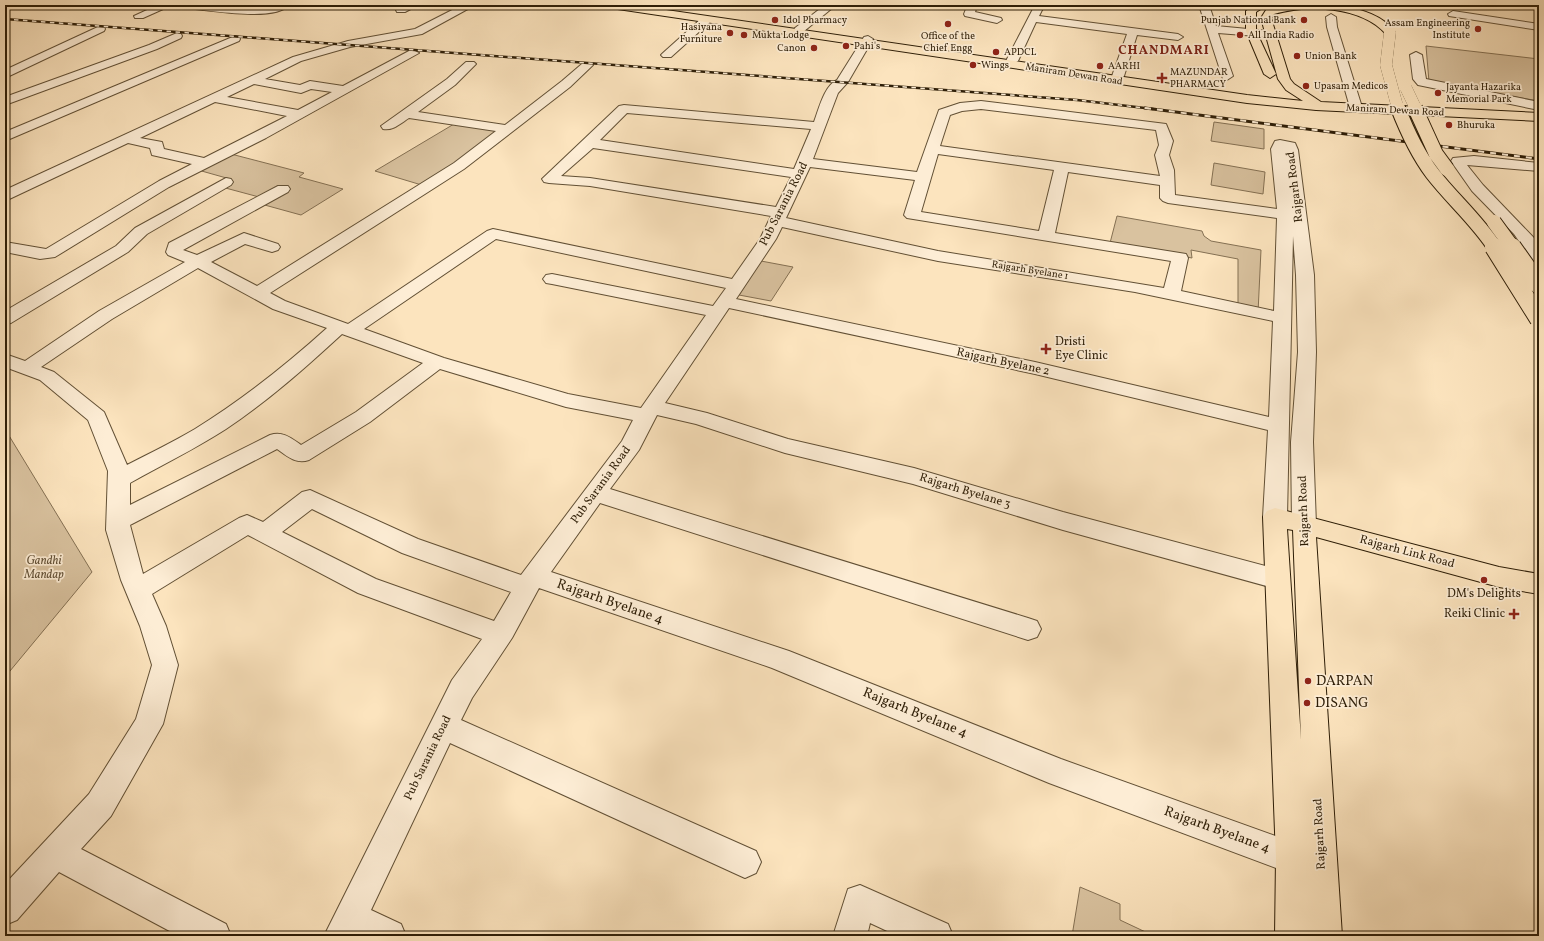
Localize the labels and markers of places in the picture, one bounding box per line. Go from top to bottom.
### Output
place label: Idol Pharmacy [783,13,848,27]
place label: Punjab National Bank [1201,13,1297,27]
marker: Idol Pharmacy [770,15,780,25]
marker: Punjab National Bank [1299,15,1309,25]
place label: Assam Engineering Institute [1385,16,1470,42]
marker: Office of the Chief Engg [943,19,953,29]
place label: Hasiyana Furniture [680,20,722,46]
marker: Assam Engineering Institute [1473,24,1483,34]
marker: Hasiyana Furniture [725,28,735,38]
place label: Mukta Lodge [752,28,809,42]
place label: All India Radio [1248,28,1314,42]
place label: Office of the Chief Engg [921,29,975,55]
marker: Mukta Lodge [739,30,749,40]
marker: All India Radio [1235,30,1245,40]
place label: Pahi's [854,39,880,53]
place label: Canon [777,41,806,55]
marker: Pahi's [841,41,851,51]
marker: Canon [809,43,819,53]
place label: APDCL [1004,45,1037,59]
marker: APDCL [991,47,1001,57]
place label: Union Bank [1305,49,1357,63]
marker: Union Bank [1292,51,1302,61]
place label: Wings [981,58,1009,72]
place label: AARHI [1108,59,1140,73]
marker: Wings [968,60,978,70]
marker: AARHI [1095,61,1105,71]
place label: MAZUNDAR PHARMACY [1170,65,1228,91]
marker: MAZUNDAR PHARMACY [1157,73,1167,83]
place label: Upasam Medicos [1314,79,1388,93]
place label: Jayanta Hazarika Memorial Park [1446,80,1521,106]
marker: Upasam Medicos [1301,81,1311,91]
marker: Jayanta Hazarika Memorial Park [1433,88,1443,98]
place label: Bhuruka [1457,118,1495,132]
marker: Bhuruka [1444,120,1454,130]
place label: Dristi Eye Clinic [1055,334,1108,364]
marker: Dristi Eye Clinic [1040,343,1052,355]
marker: DM's Delights [1479,575,1489,585]
place label: DM's Delights [1447,586,1521,602]
place label: Reiki Clinic [1444,606,1505,622]
marker: Reiki Clinic [1508,608,1520,620]
place label: DARPAN [1316,672,1373,691]
marker: DARPAN [1303,676,1313,686]
place label: DISANG [1315,694,1368,713]
marker: DISANG [1302,698,1312,708]

